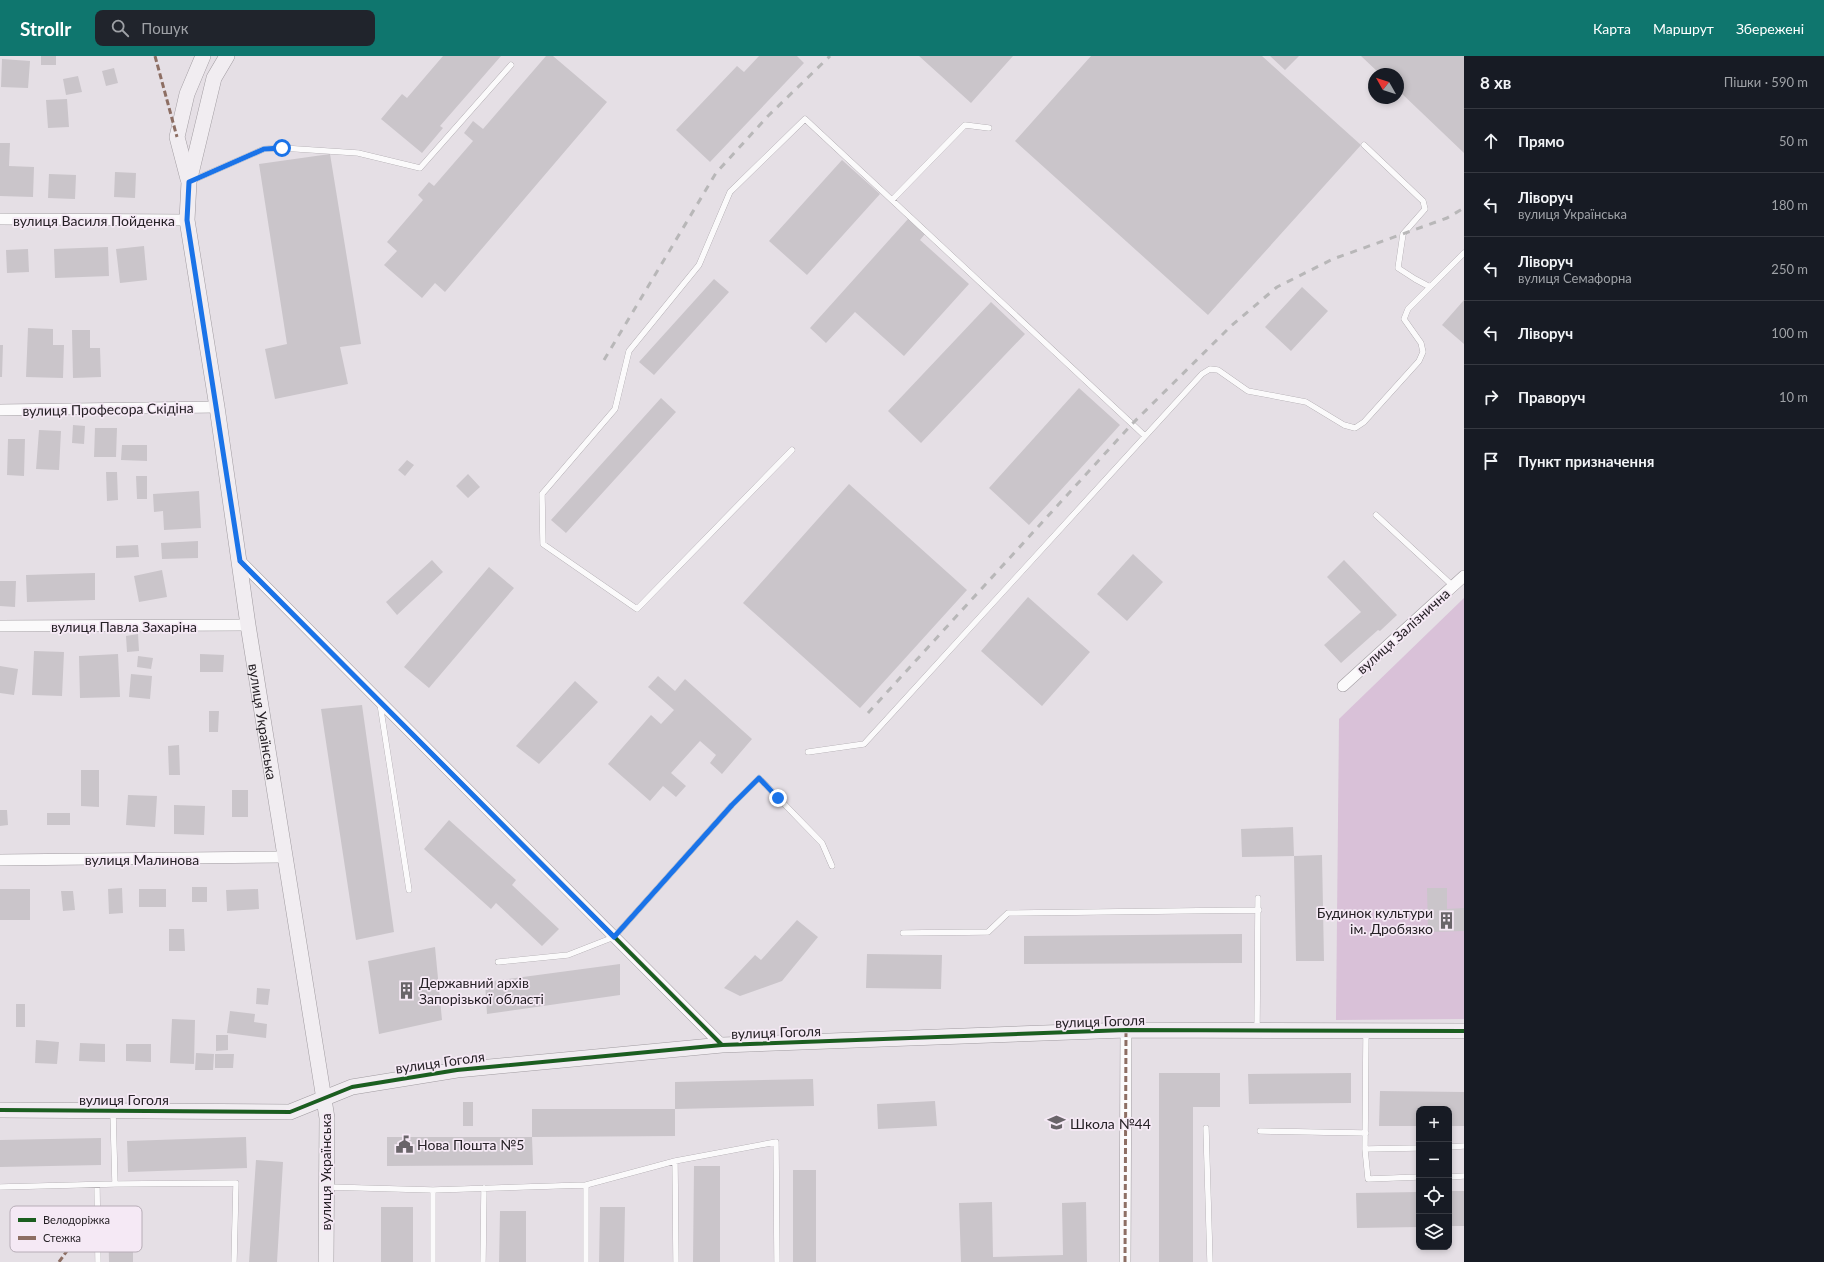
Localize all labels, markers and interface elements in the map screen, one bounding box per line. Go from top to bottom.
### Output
search box [95,10,375,46]
text: Strollr [20,17,71,40]
icon: search [109,17,131,39]
text: Пошук [141,19,188,37]
text: Карта [1593,20,1631,37]
text: Маршрут [1653,20,1714,37]
text: Збережені [1736,20,1804,37]
north arrow [1368,68,1404,104]
text: 8 хв [1480,72,1511,93]
text: Пішки · 590 m [1724,74,1808,90]
icon: ahead [1480,130,1502,152]
text: Прямо [1518,132,1564,150]
text: 50 m [1779,133,1808,149]
route start [273,139,291,157]
text: Ліворуч [1518,188,1573,206]
icon: left [1480,194,1502,216]
text: 180 m [1771,197,1808,213]
text: вулиця Українська [1518,206,1627,222]
street label: вулиця Василя Пойденка [13,212,175,229]
text: Ліворуч [1518,252,1573,270]
icon: left [1480,258,1502,280]
text: 250 m [1771,261,1808,277]
text: вулиця Семафорна [1518,270,1632,286]
icon: left [1480,322,1502,344]
text: Ліворуч [1518,324,1573,342]
text: 100 m [1771,325,1808,341]
icon: right [1480,386,1502,408]
text: Праворуч [1518,388,1585,406]
text: 10 m [1779,389,1808,405]
street label: вулиця Професора Скідіна [22,399,194,419]
icon: arrive [1480,450,1502,472]
text: Пункт призначення [1518,452,1654,470]
street label: вулиця Залізнична [1353,585,1453,677]
street label: вулиця Павла Захаріна [51,618,197,635]
street label: вулиця Українська [246,662,281,781]
route end [769,789,787,807]
street label: вулиця Малинова [85,851,199,868]
place label: Будинок культури ім. Дробязко [1317,904,1433,937]
building icon: Будинок культури ім. Дробязко [1436,910,1456,930]
place label: Державний архів Запорізької області [419,974,544,1007]
building icon: Державний архів Запорізької області [396,980,416,1000]
street label: вулиця Гоголя [1055,1011,1145,1031]
street label: вулиця Гоголя [731,1022,821,1042]
street label: вулиця Гоголя [394,1047,486,1077]
street label: вулиця Гоголя [79,1091,169,1108]
map controls [1416,1106,1452,1250]
button: + [1416,1106,1452,1142]
street label: вулиця Українська [317,1113,334,1231]
school or university icon: Школа №44 [1047,1113,1067,1133]
place label: Школа №44 [1070,1115,1151,1132]
public building icon: Нова Пошта №5 [394,1134,414,1154]
place label: Нова Пошта №5 [417,1136,524,1153]
button: − [1416,1142,1452,1178]
button: locate [1416,1178,1452,1214]
legend [10,1206,142,1252]
text: Велодоріжка [43,1213,110,1226]
button: layers [1416,1214,1452,1250]
text: Стежка [43,1231,81,1244]

